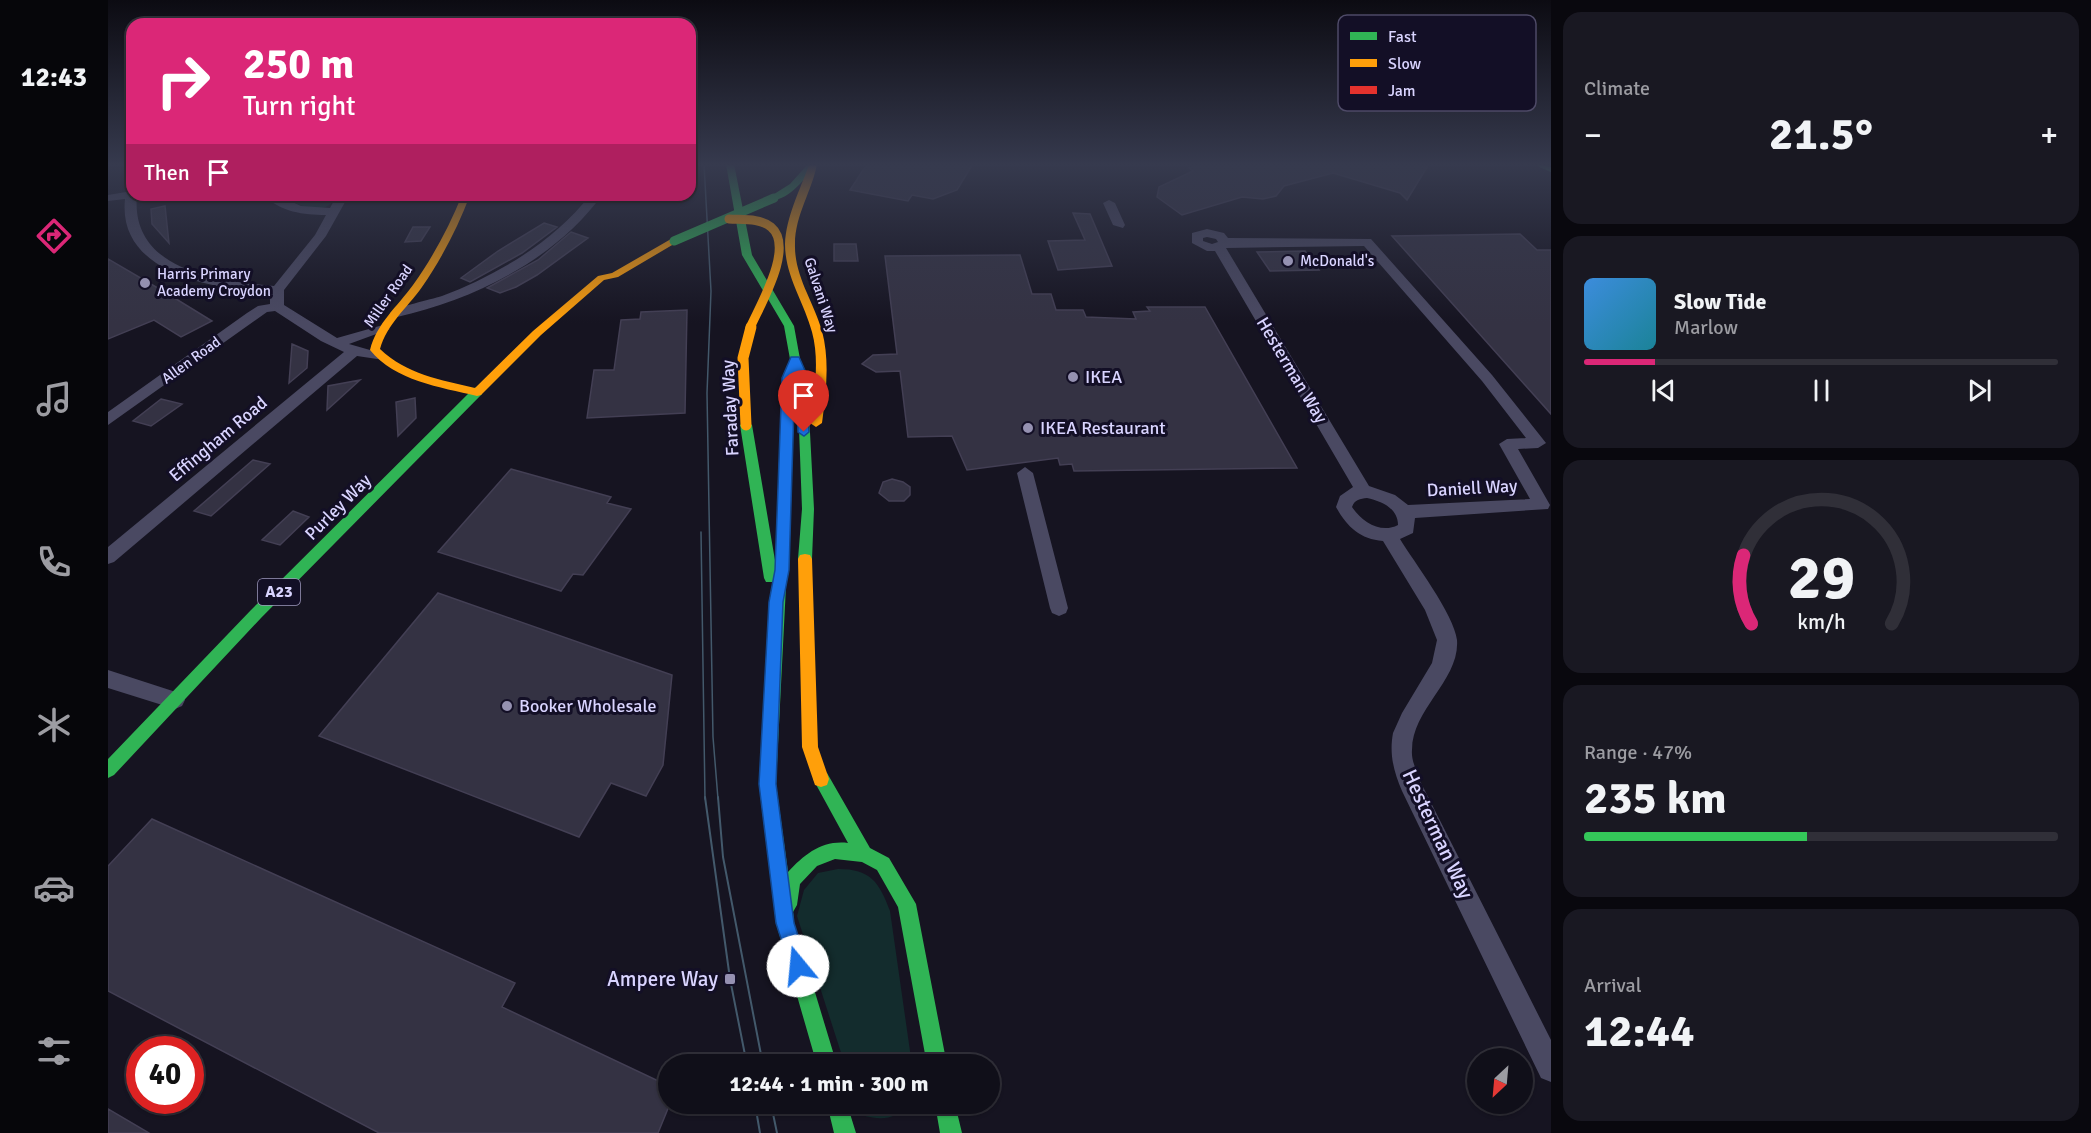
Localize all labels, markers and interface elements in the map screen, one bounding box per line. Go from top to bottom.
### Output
legend [1338,15,1536,111]
text: Fast [1388,27,1417,47]
text: 250 m [243,39,354,90]
icon: right [144,42,222,120]
text: Slow [1388,54,1422,74]
text: 12:43 [21,61,87,94]
text: Climate [1584,76,1650,101]
text: Jam [1388,81,1416,101]
text: Turn right [243,90,356,123]
text: 21.5° [1769,107,1873,162]
text: − [1584,115,1602,156]
text: + [2040,115,2058,156]
icon: arrive [202,156,235,189]
text: Then [144,159,190,186]
icon: directions [33,215,75,257]
place label: McDonald's [1300,252,1375,270]
marker: McDonald's [1281,254,1295,268]
street label: Galvani Way [800,255,842,335]
street label: Miller Road [360,261,416,331]
place label: Harris Primary Academy Croydon [157,265,271,300]
marker: Harris Primary Academy Croydon [138,276,152,290]
text: Slow Tide [1674,288,1766,315]
street label: Hesterman Way [1252,313,1333,428]
text: Marlow [1674,315,1738,340]
street label: Allen Road [158,333,224,387]
street label: Faraday Way [716,359,744,457]
place label: IKEA [1085,366,1122,388]
pin [778,370,829,432]
marker: IKEA [1066,370,1080,384]
icon: previous [1647,374,1680,407]
icon: pause [1805,374,1838,407]
icon: next [1963,374,1996,407]
icon: music [33,378,75,420]
icon: arrive [787,379,820,412]
street label: Effingham Road [165,392,271,486]
place label: IKEA Restaurant [1040,417,1166,439]
marker: IKEA Restaurant [1021,421,1035,435]
street label: Purley Way [300,469,376,545]
street label: Daniell Way [1426,475,1518,501]
text: 29 [1787,539,1855,616]
icon: phone [33,541,75,583]
road number: A23 [258,579,300,605]
text: km/h [1797,609,1845,635]
place label: Booker Wholesale [519,695,657,717]
marker: Booker Wholesale [500,699,514,713]
icon: climate [33,704,75,746]
text: Range · 47% [1584,740,1692,765]
street label: Hesterman Way [1397,765,1479,903]
text: 235 km [1584,771,1727,826]
icon: car [33,867,75,909]
position arrow [766,934,830,998]
place label: Ampere Way [607,966,718,992]
marker: Ampere Way [723,972,737,986]
text: Arrival [1584,973,1642,998]
text: 12:44 [1584,1004,1694,1059]
icon: filters [33,1030,75,1072]
speed limit sign: 40 [126,1036,204,1114]
north arrow [1467,1048,1533,1114]
map controls [1467,1048,1533,1114]
text: 12:44 · 1 min · 300 m [729,1070,929,1097]

